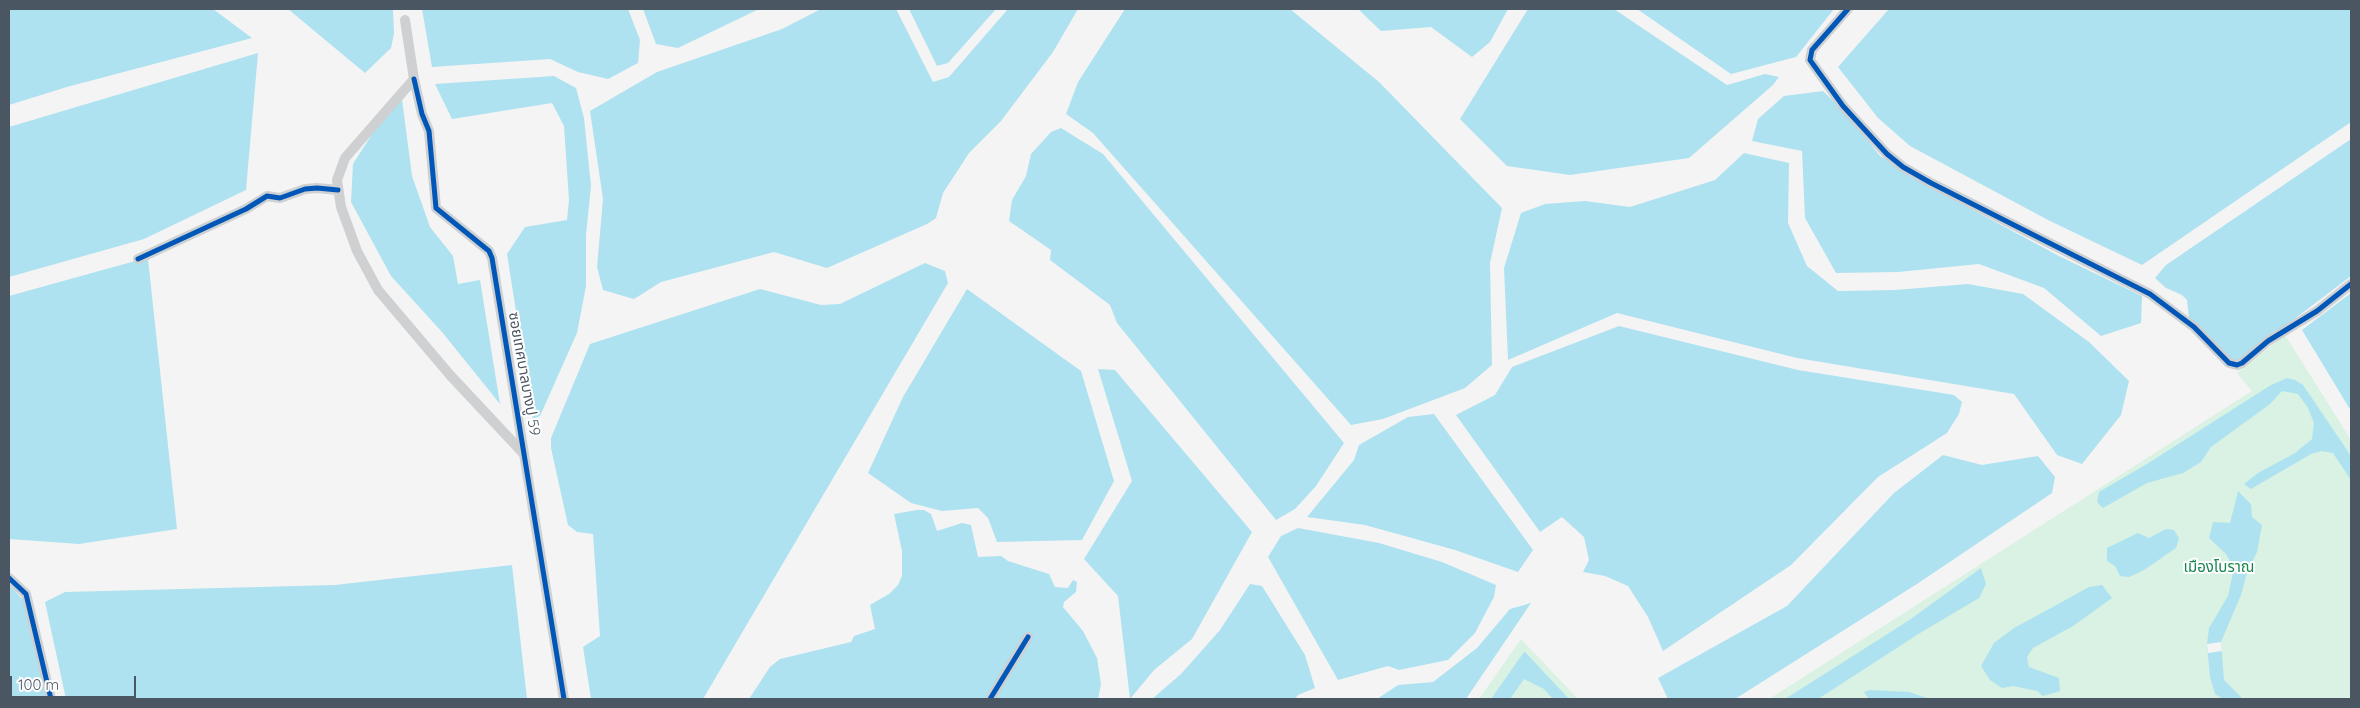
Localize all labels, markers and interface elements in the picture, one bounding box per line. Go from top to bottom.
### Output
street label: ซอยเทศบาลบางปู 59 [504,311,544,437]
park label: เมืองโบราณ [2184,558,2254,576]
scale bar [12,666,139,698]
text: 100 m [18,675,59,694]

